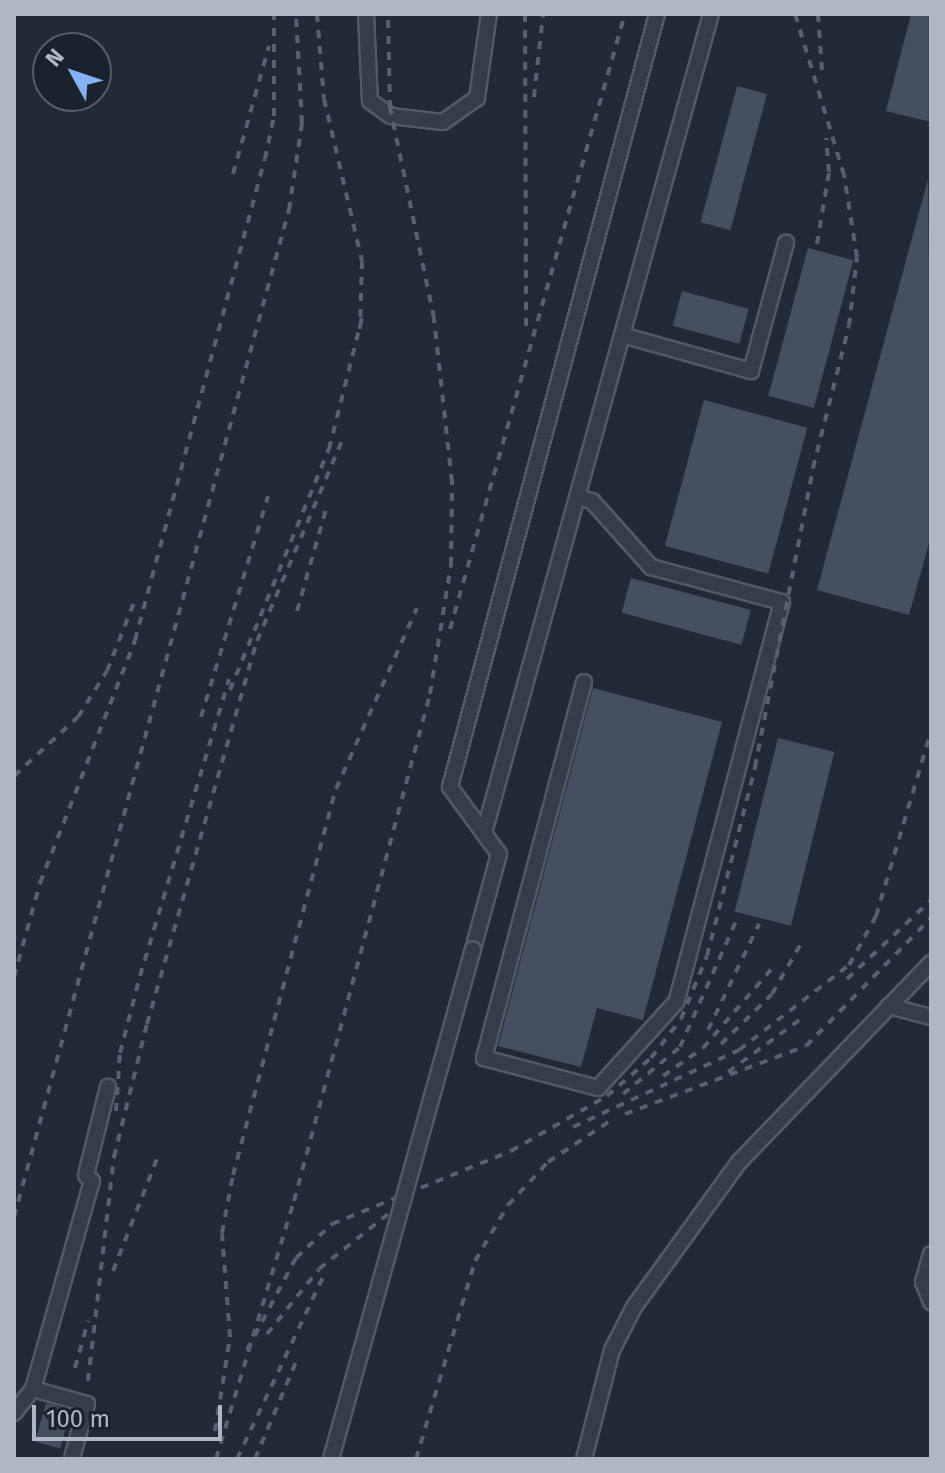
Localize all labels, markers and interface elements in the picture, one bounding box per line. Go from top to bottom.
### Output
north arrow [32,32,112,112]
text: N [40,43,70,72]
scale bar [36,1389,226,1439]
text: 100 m [46,1405,110,1433]

